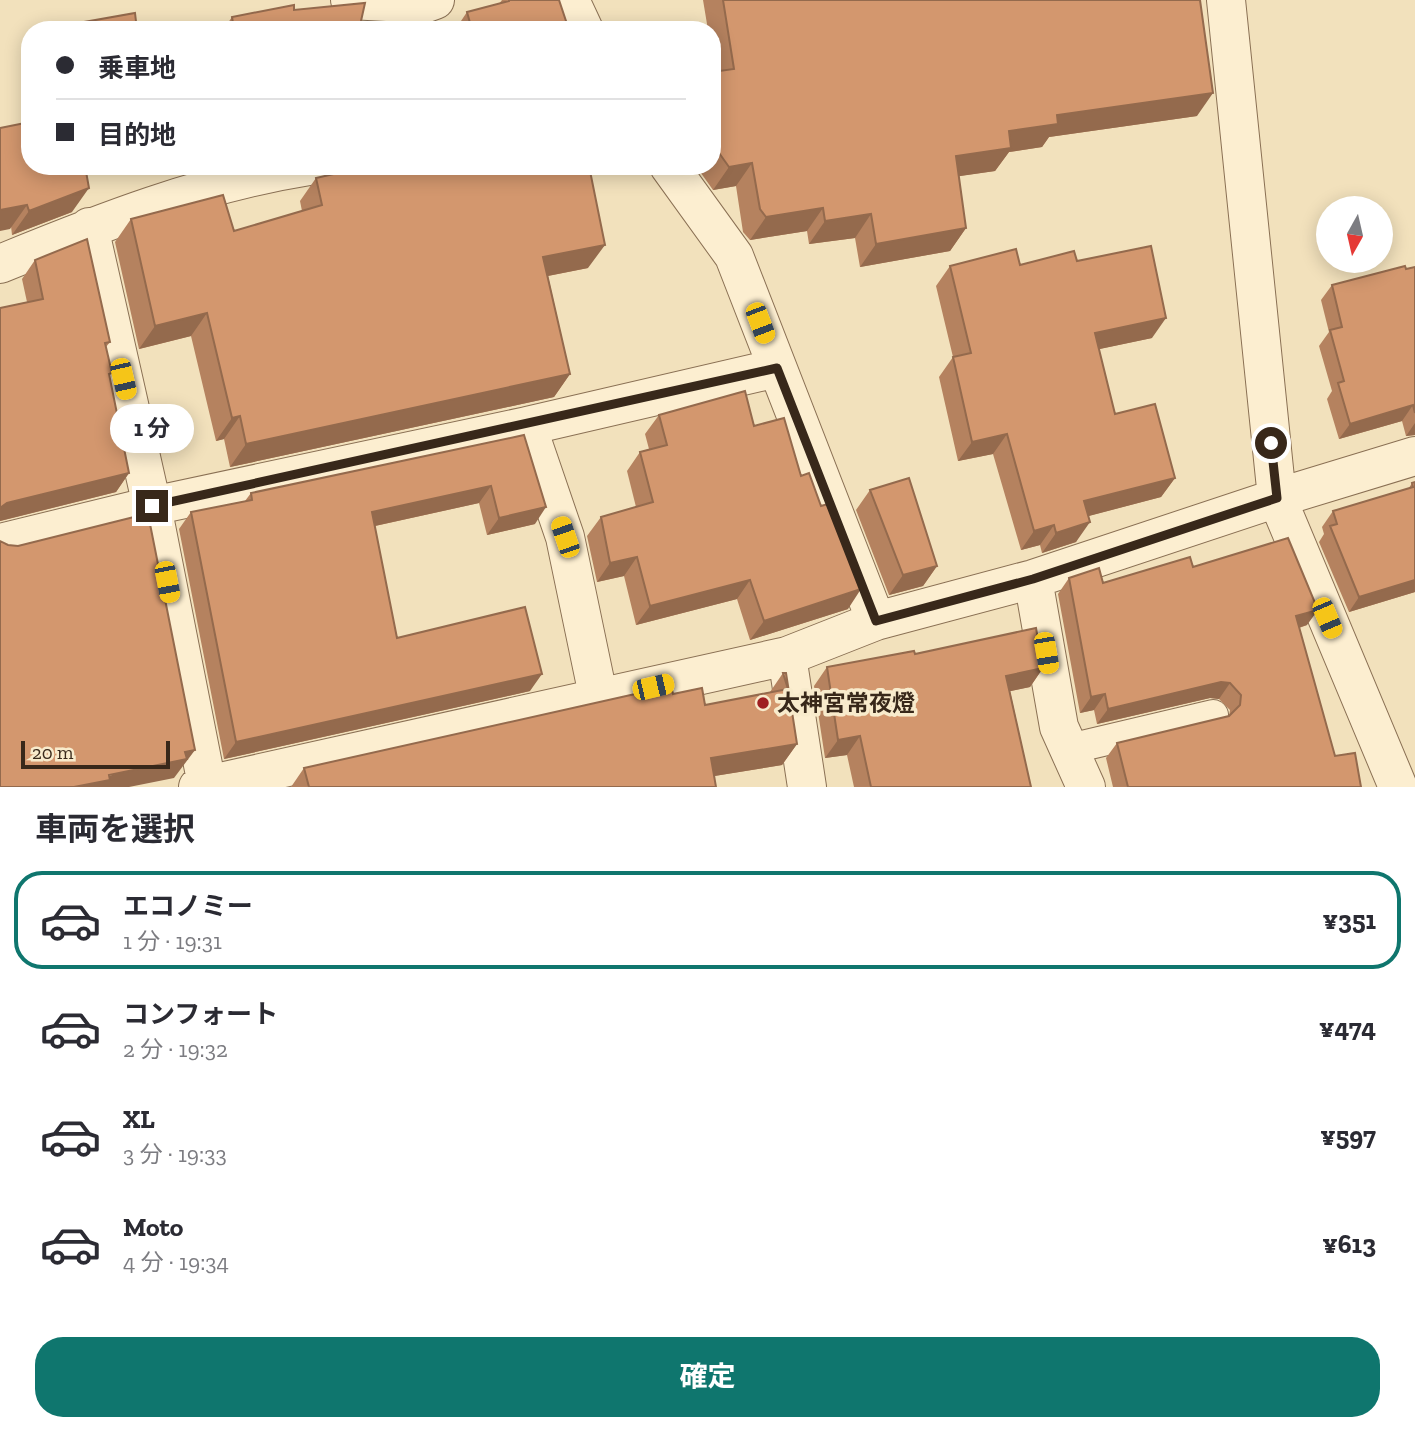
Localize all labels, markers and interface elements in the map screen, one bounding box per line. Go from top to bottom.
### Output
text: 乗車地 [98,52,176,84]
text: 目的地 [98,119,176,151]
north arrow [1316,196,1393,273]
map controls [1316,196,1393,273]
car [743,300,778,346]
car [109,356,138,402]
callout: 1 分 [110,405,194,454]
text: 1 分 [134,414,170,442]
route start [1255,427,1287,459]
route end [136,490,168,522]
car [549,514,582,560]
car [153,559,182,605]
car [1310,595,1345,641]
car [1033,630,1060,676]
car [631,672,676,702]
place label: 太神宮常夜燈 [777,689,915,717]
marker: 太神宮常夜燈 [755,695,771,711]
scale bar [21,738,170,770]
text: 20 m [32,741,73,764]
text: 車両を選択 [35,810,195,848]
icon: car [39,889,102,952]
text: エコノミー [123,890,253,922]
text: ¥351 [1323,904,1376,936]
text: 1 分 · 19:31 [123,927,222,955]
icon: car [39,997,102,1060]
text: コンフォート [123,998,278,1030]
text: ¥474 [1319,1012,1376,1044]
text: 2 分 · 19:32 [123,1035,228,1063]
text: XL [123,1103,155,1135]
icon: car [39,1105,102,1168]
text: ¥597 [1320,1120,1376,1152]
text: 3 分 · 19:33 [123,1140,227,1168]
text: Moto [123,1211,183,1243]
icon: car [39,1213,102,1276]
text: ¥613 [1322,1228,1376,1260]
text: 4 分 · 19:34 [123,1248,229,1276]
button: 確定 [35,1337,1380,1417]

